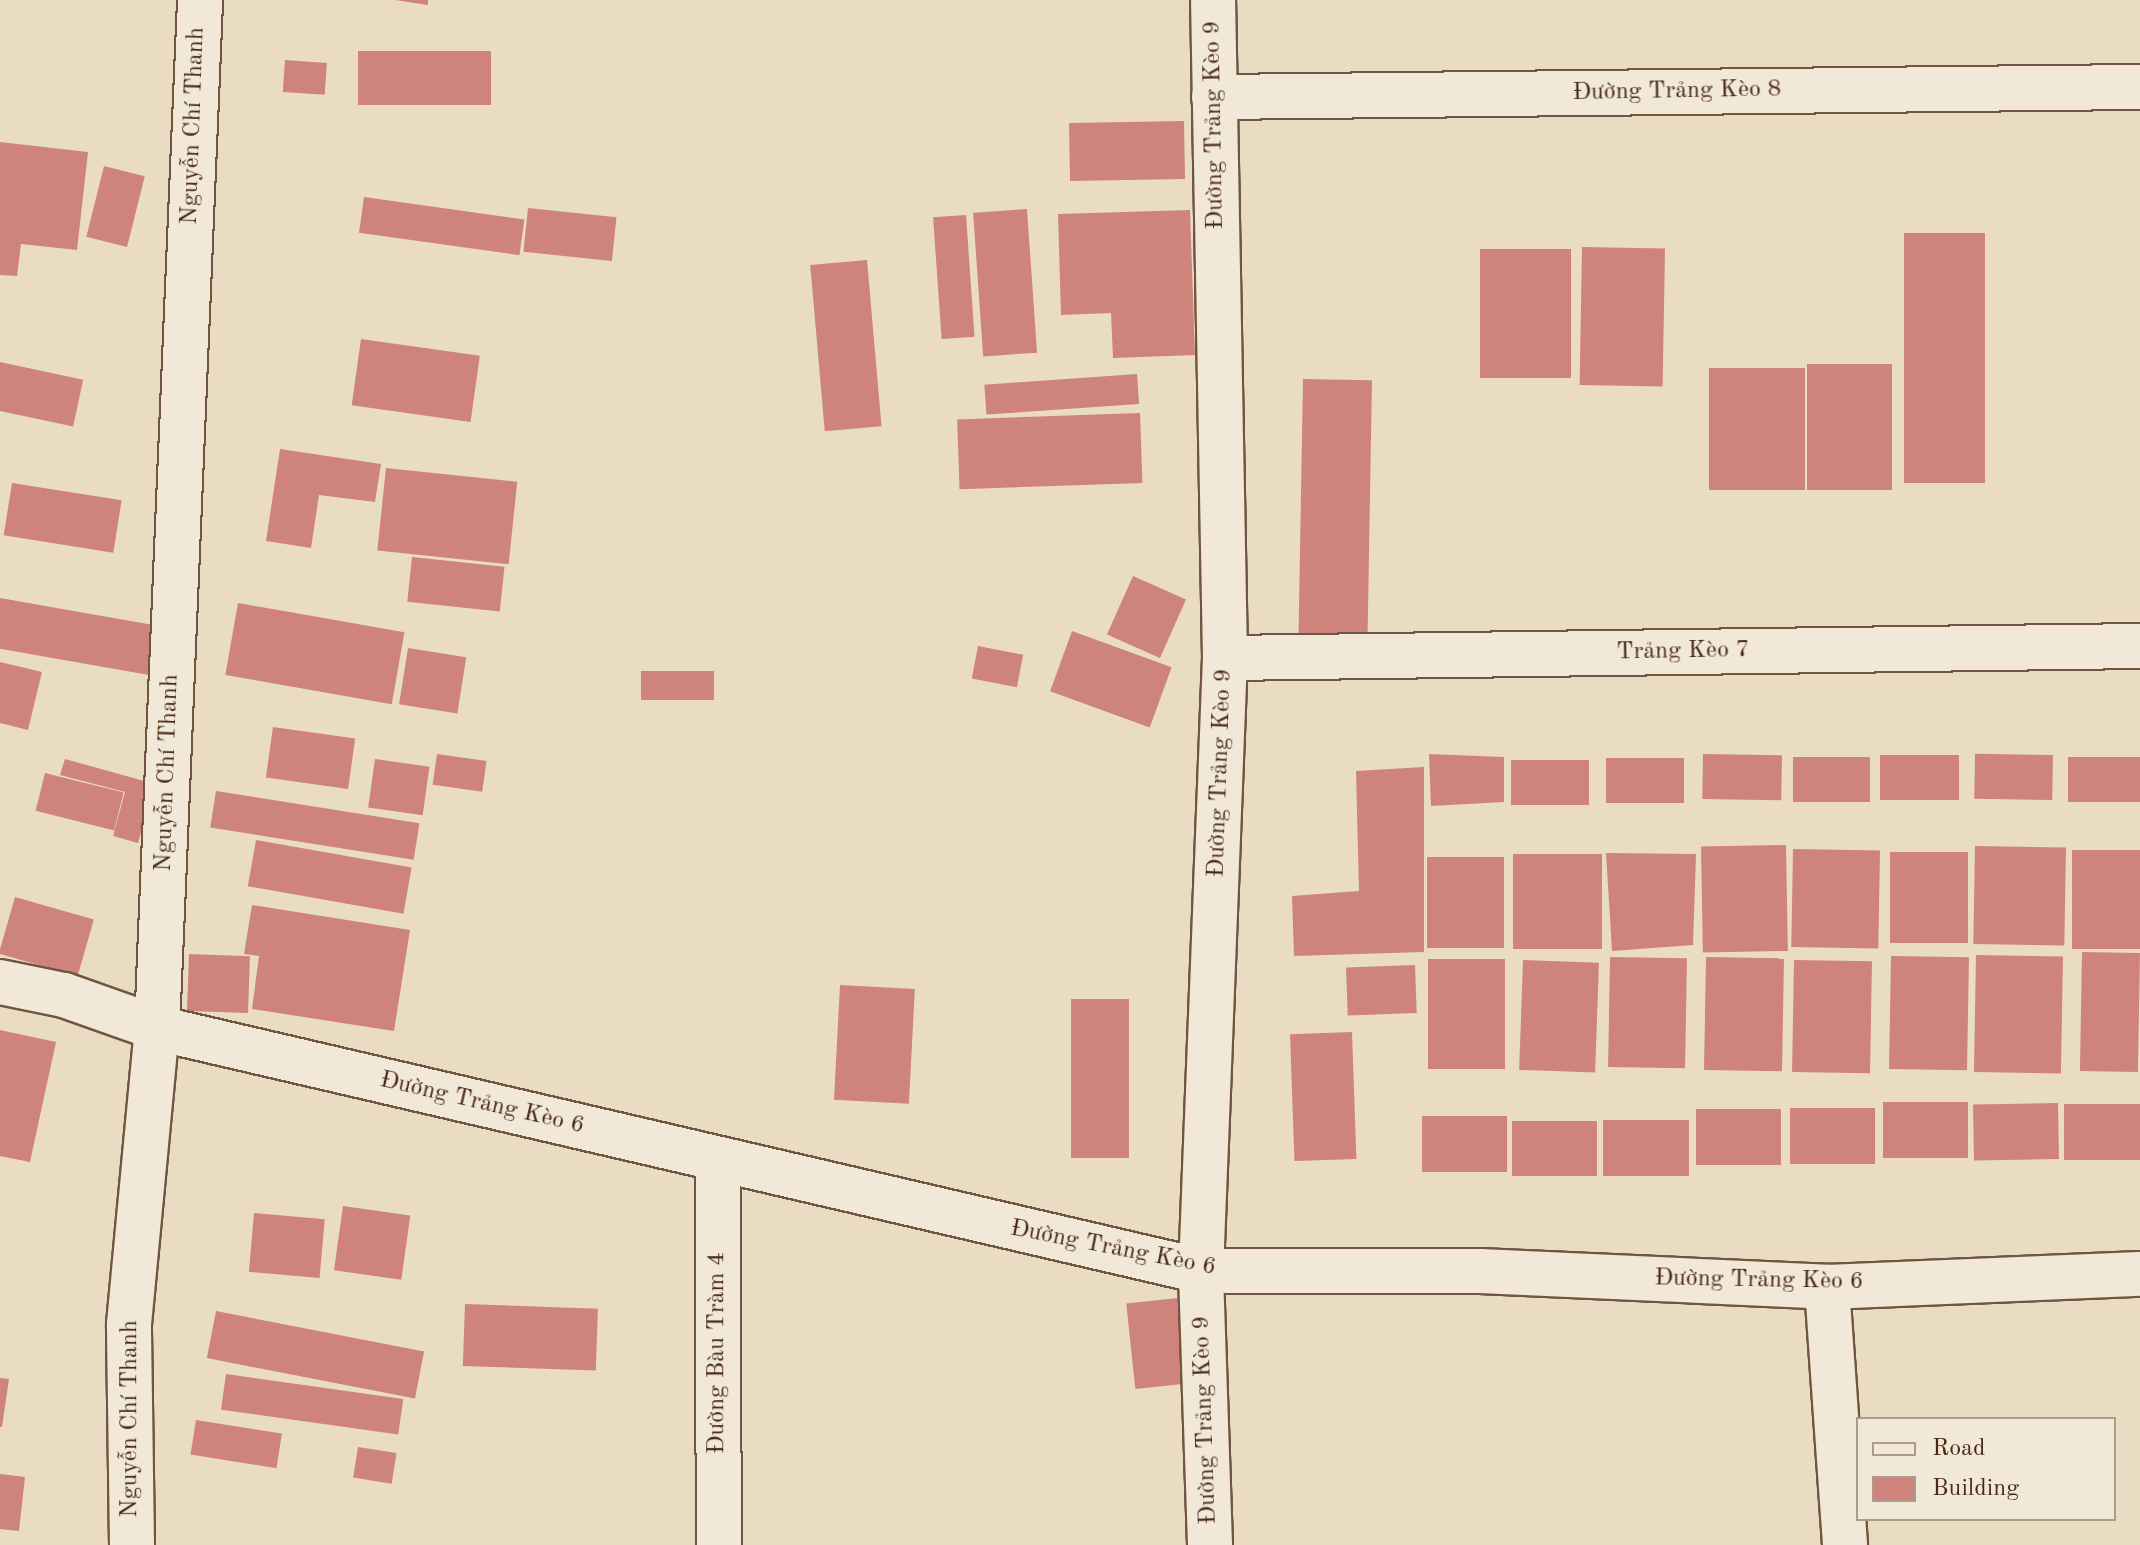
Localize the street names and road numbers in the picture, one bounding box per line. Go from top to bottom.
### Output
street label: Đường Trảng Kèo 9 [1199,20,1231,230]
street label: Nguyễn Chí Thanh [176,27,212,225]
street label: Đường Trảng Kèo 8 [1572,76,1782,108]
street label: Trảng Kèo 7 [1616,636,1750,668]
street label: Đường Trảng Kèo 9 [1203,668,1239,878]
street label: Nguyễn Chí Thanh [150,674,186,872]
street label: Đường Trảng Kèo 6 [377,1066,587,1142]
street label: Đường Trảng Kèo 6 [1008,1215,1218,1283]
street label: Đường Bàu Tràm 4 [704,1252,732,1454]
street label: Đường Trảng Kèo 6 [1654,1265,1864,1297]
street label: Đường Trảng Kèo 9 [1188,1315,1224,1525]
street label: Nguyễn Chí Thanh [117,1320,145,1518]

